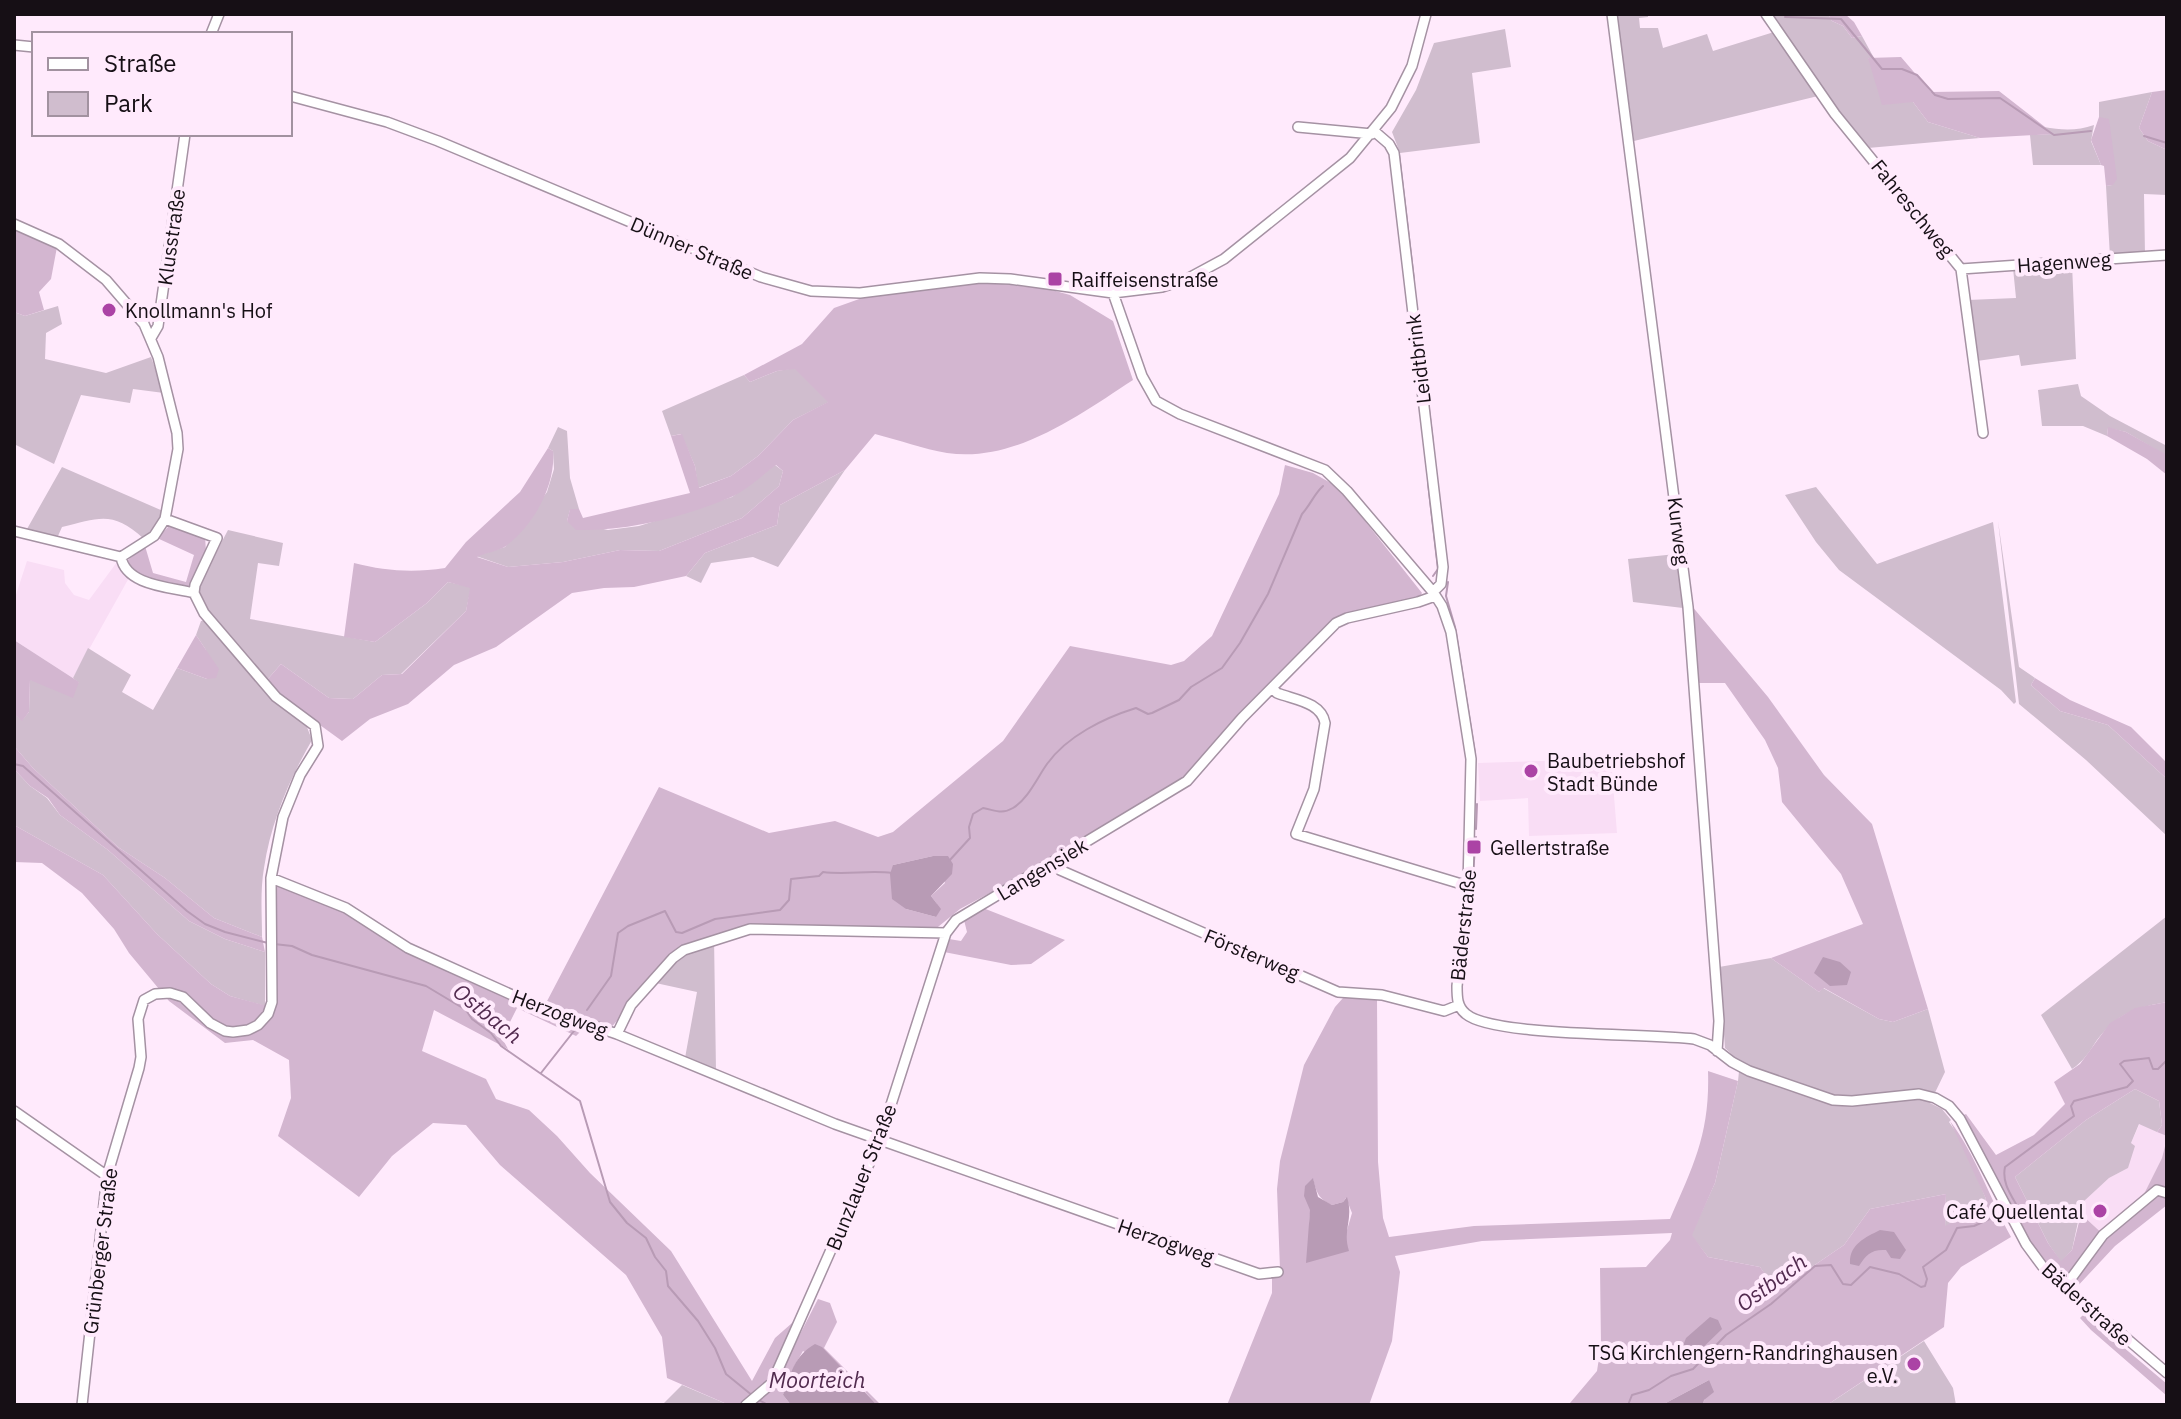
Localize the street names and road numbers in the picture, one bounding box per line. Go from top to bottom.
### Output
street label: Fahreschweg [1865,153,1961,263]
street label: Klusstraße [151,187,191,287]
street label: Dünner Straße [626,210,758,286]
street label: Hagenweg [2016,245,2112,279]
street label: Leidtbrink [1399,312,1437,405]
street label: Kurweg [1661,496,1697,567]
street label: Langensiek [992,831,1093,907]
street label: Bäderstraße [1444,868,1482,982]
street label: Försterweg [1200,922,1304,986]
street label: Herzogweg [508,982,612,1044]
street label: Bunzlauer Straße [819,1100,903,1254]
street label: Grünberger Straße [76,1166,124,1336]
street label: Herzogweg [1114,1212,1218,1270]
street label: Bäderstraße [2036,1256,2138,1352]

